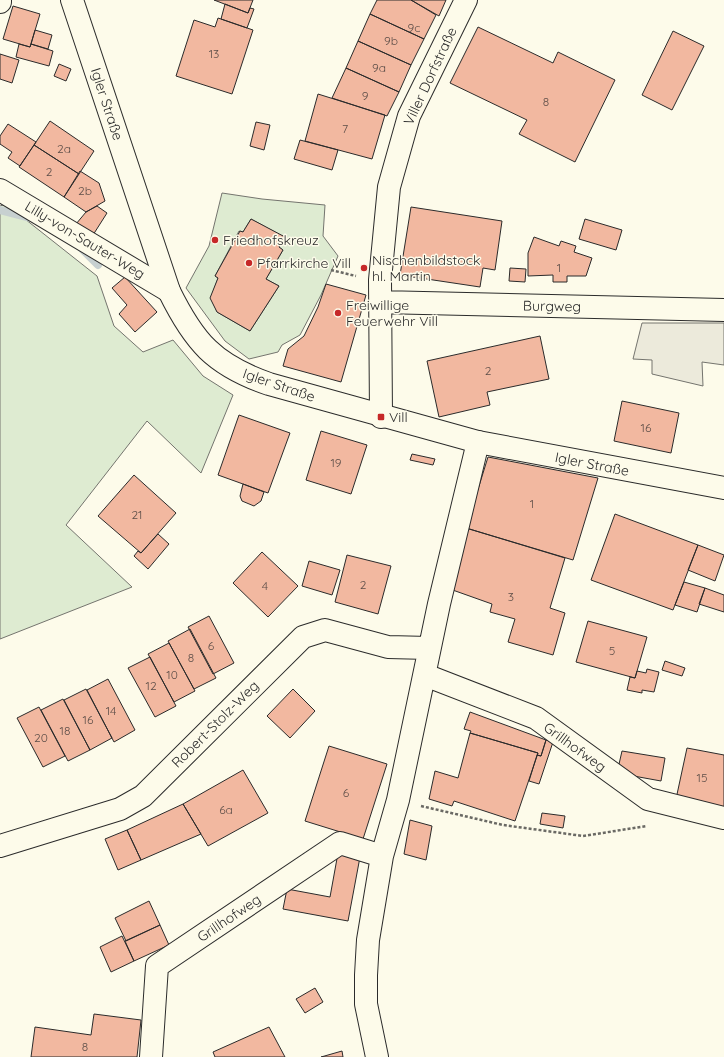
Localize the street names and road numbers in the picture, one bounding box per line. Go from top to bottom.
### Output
street label: Viller Dorfstraße [399,24,461,128]
street label: Igler Straße [87,65,127,143]
street label: Lilly-von-Sauter-Weg [22,197,148,283]
street label: Burgweg [523,296,581,316]
street label: Igler Straße [241,364,318,406]
street label: Igler Straße [553,448,631,480]
street label: Robert-Stolz-Weg [168,677,262,771]
street label: Grillhofweg [540,718,610,776]
street label: Grillhofweg [194,890,264,946]

